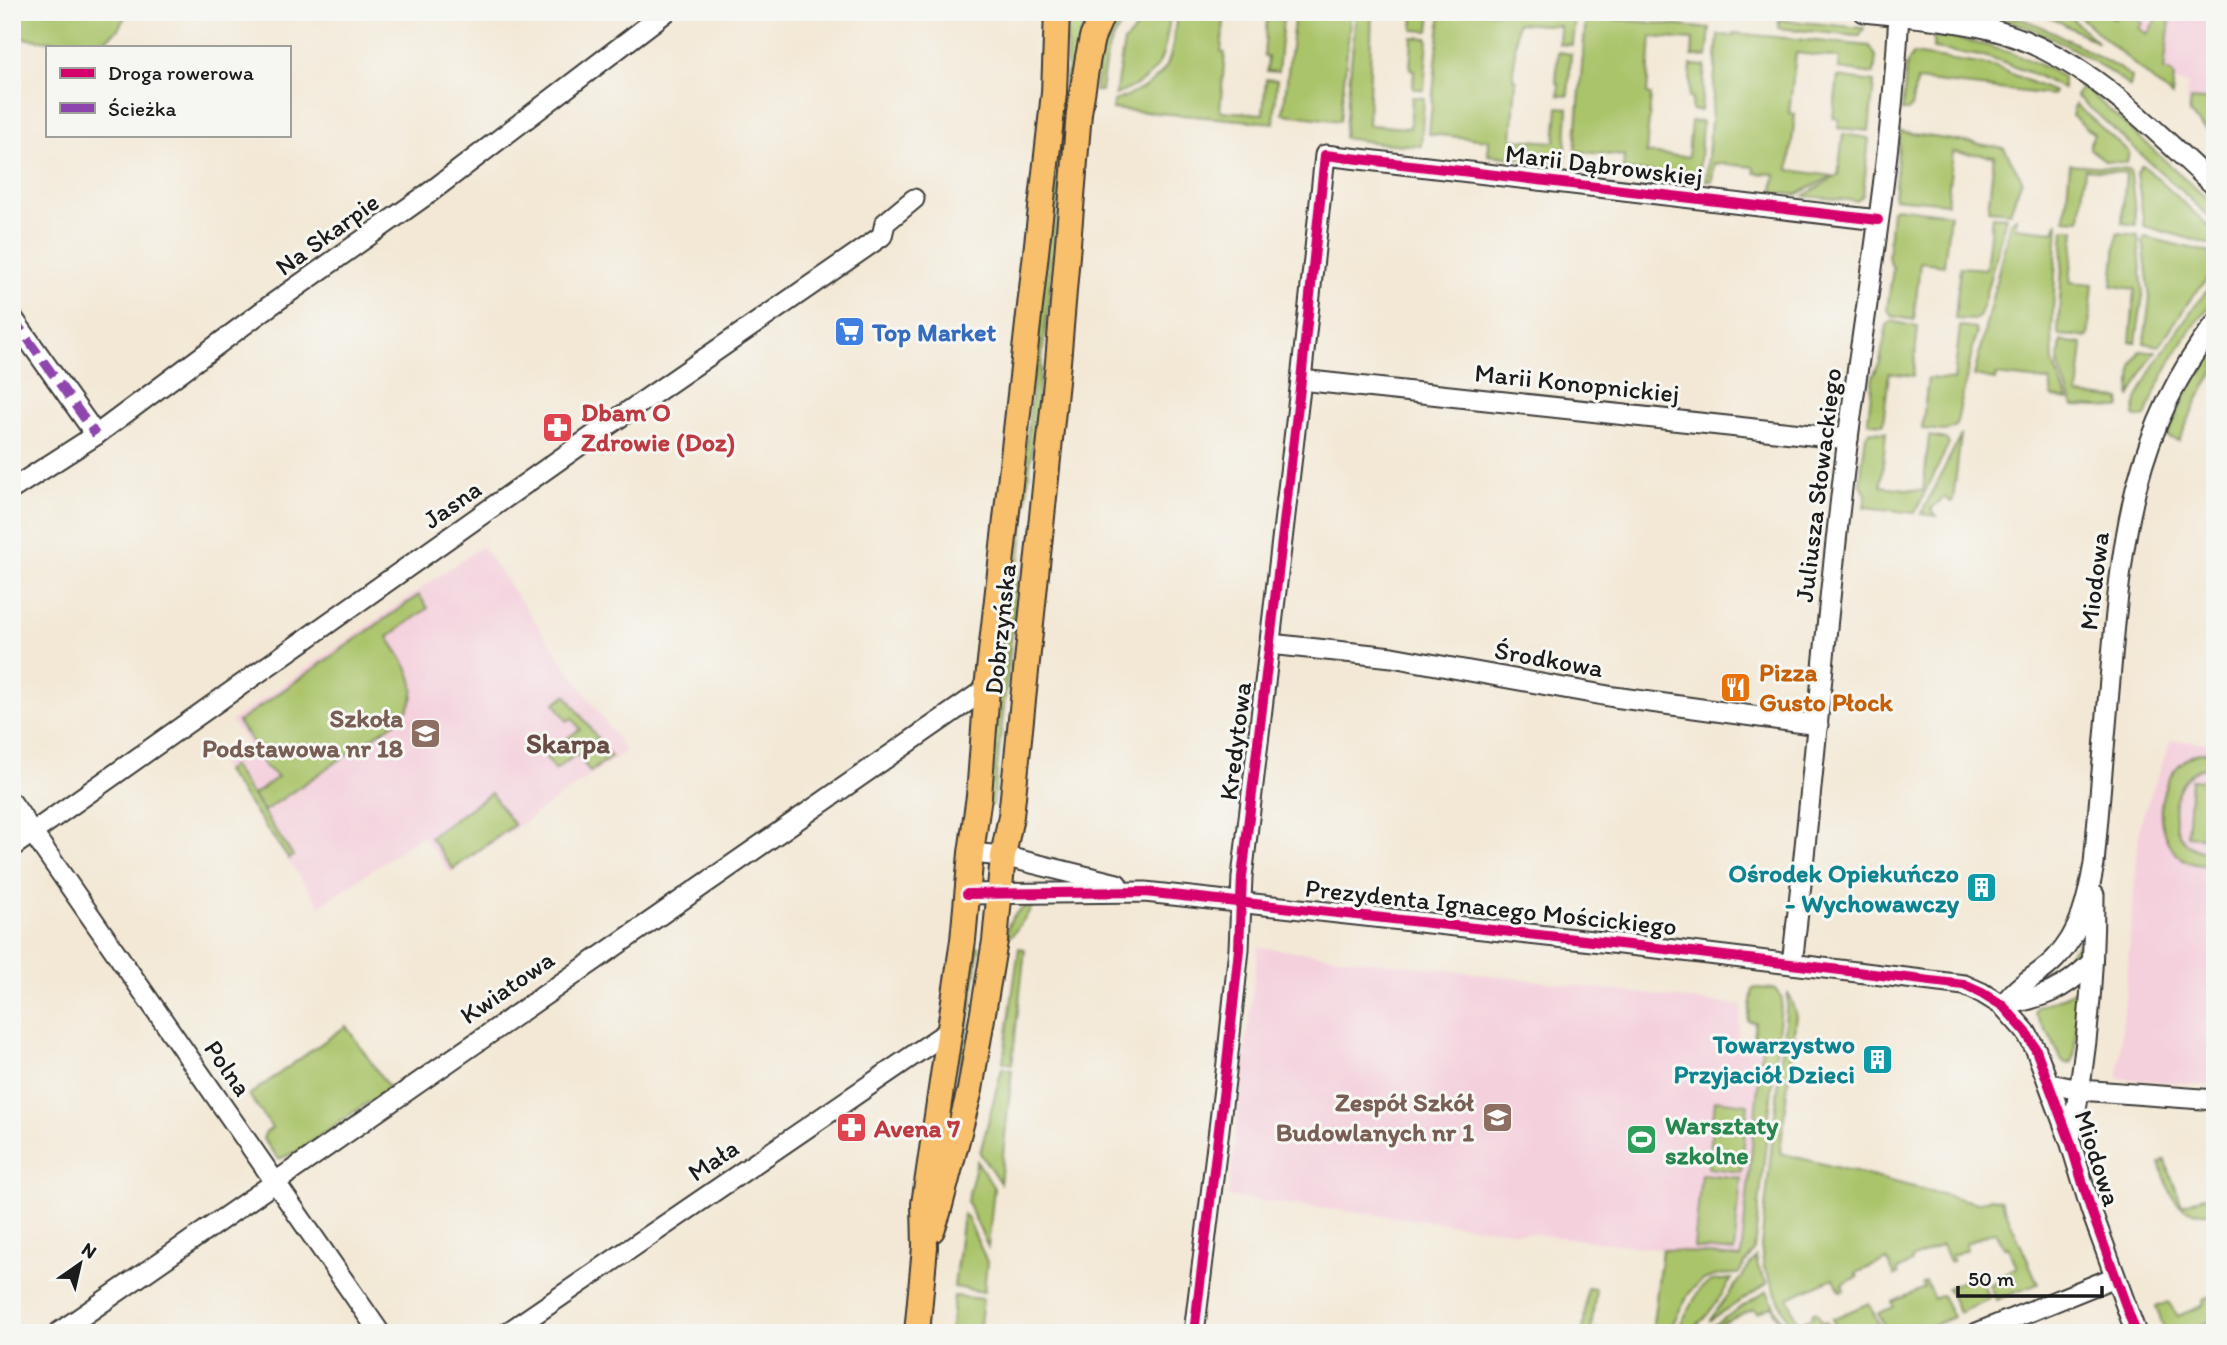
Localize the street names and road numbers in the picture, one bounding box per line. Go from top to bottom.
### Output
street label: Marii Dąbrowskiej [1503,137,1705,193]
street label: Na Skarpie [269,186,385,282]
street label: Marii Konopnickiej [1473,356,1681,410]
street label: Juliusza Słowackiego [1788,366,1848,604]
street label: Jasna [417,472,488,535]
street label: Miodowa [2072,529,2116,632]
street label: Dobrzyńska [977,562,1023,696]
street label: Środkowa [1492,634,1606,684]
street label: Kredytowa [1212,679,1258,802]
street label: Prezydenta Ignacego Mościckiego [1304,872,1678,942]
street label: Kwiatowa [454,943,561,1031]
street label: Polna [197,1034,259,1102]
street label: Miodowa [2067,1106,2129,1211]
street label: Mała [682,1131,745,1188]

